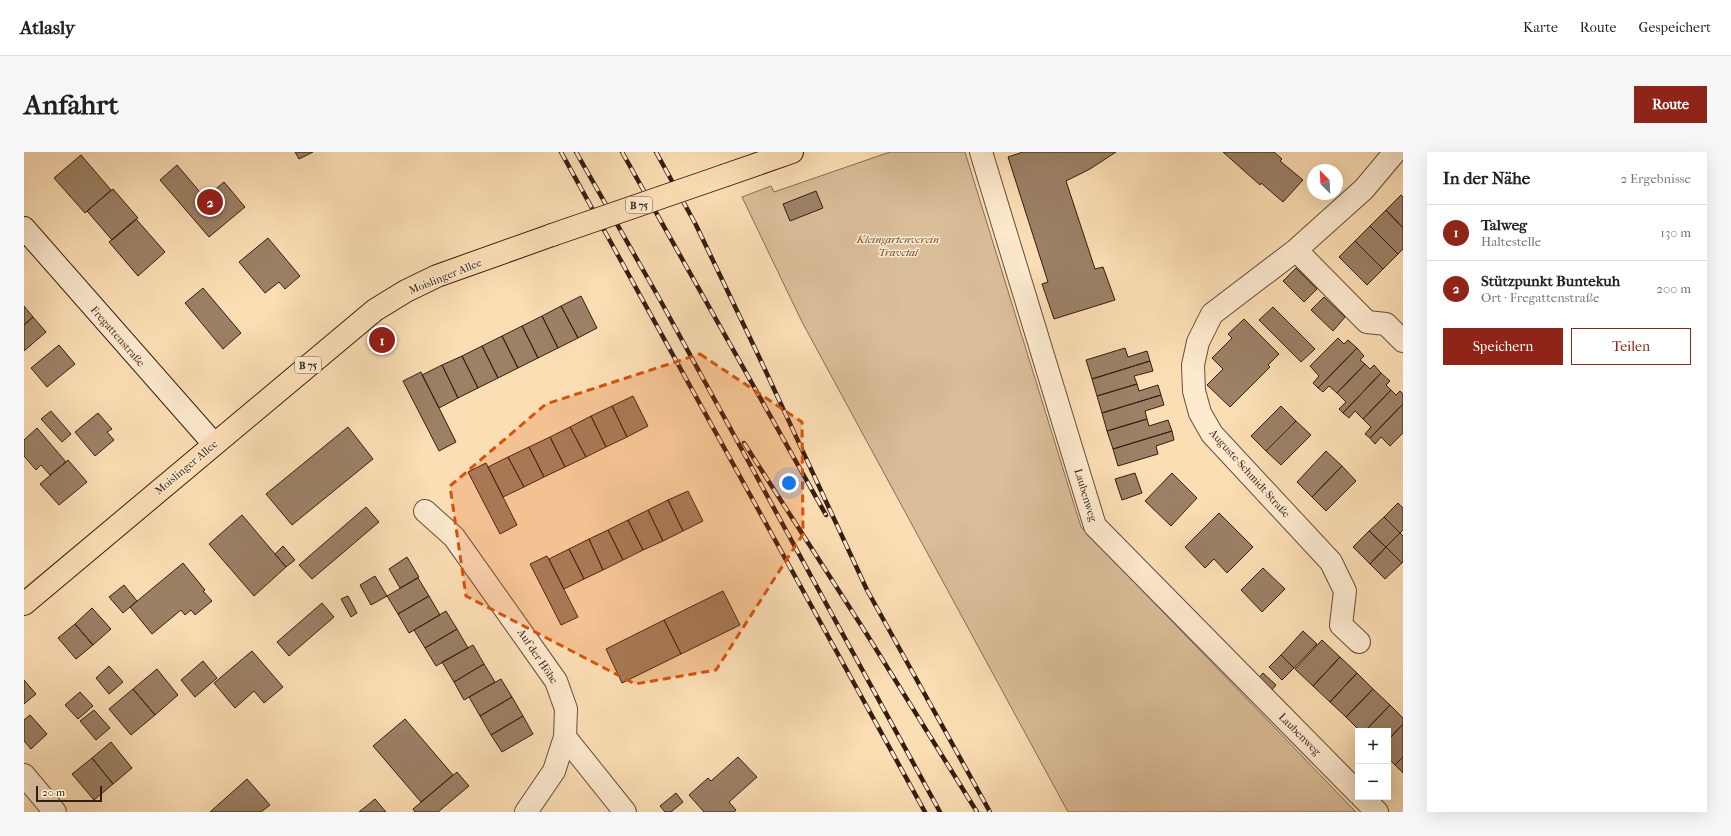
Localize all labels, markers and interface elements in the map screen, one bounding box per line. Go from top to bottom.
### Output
text: Atlasly [20,17,75,39]
text: Karte [1523,19,1558,36]
text: Route [1580,19,1617,36]
text: Gespeichert [1639,19,1711,36]
button: Route [1634,86,1707,123]
text: Anfahrt [24,88,118,121]
north arrow [1307,164,1343,200]
text: In der Nähe [1443,168,1530,188]
text: 2 Ergebnisse [1621,171,1691,186]
pin: 2 [197,187,223,217]
road number: B 75 [626,197,652,213]
text: Talweg [1481,216,1527,234]
text: 1 [1454,225,1458,240]
text: 130 m [1660,225,1691,240]
park label: Kleingartenverein Travetal [856,233,939,259]
text: Haltestelle [1481,234,1541,249]
street label: Moislinger Allee [407,256,484,297]
text: Stützpunkt Buntekuh [1481,272,1620,290]
text: 2 [1453,281,1459,296]
text: 200 m [1656,281,1691,296]
text: Ort · Fregattenstraße [1481,290,1599,305]
street label: Fregattenstraße [88,303,148,370]
pin: 1 [369,325,395,355]
button: Speichern [1443,328,1563,365]
button: Teilen [1571,328,1691,365]
road number: B 75 [295,357,321,373]
street label: Auguste-Schmidt-Straße [1206,426,1293,521]
street label: Moislinger Allee [152,437,221,497]
street label: Laubenweg [1071,467,1100,523]
your location [779,473,799,493]
street label: Auf der Höhe [514,626,561,687]
street label: Laubenweg [1276,710,1324,758]
map controls [1355,728,1391,800]
button: + [1355,728,1391,764]
button: − [1355,764,1391,800]
scale bar [36,784,102,803]
text: 20 m [42,786,65,799]

